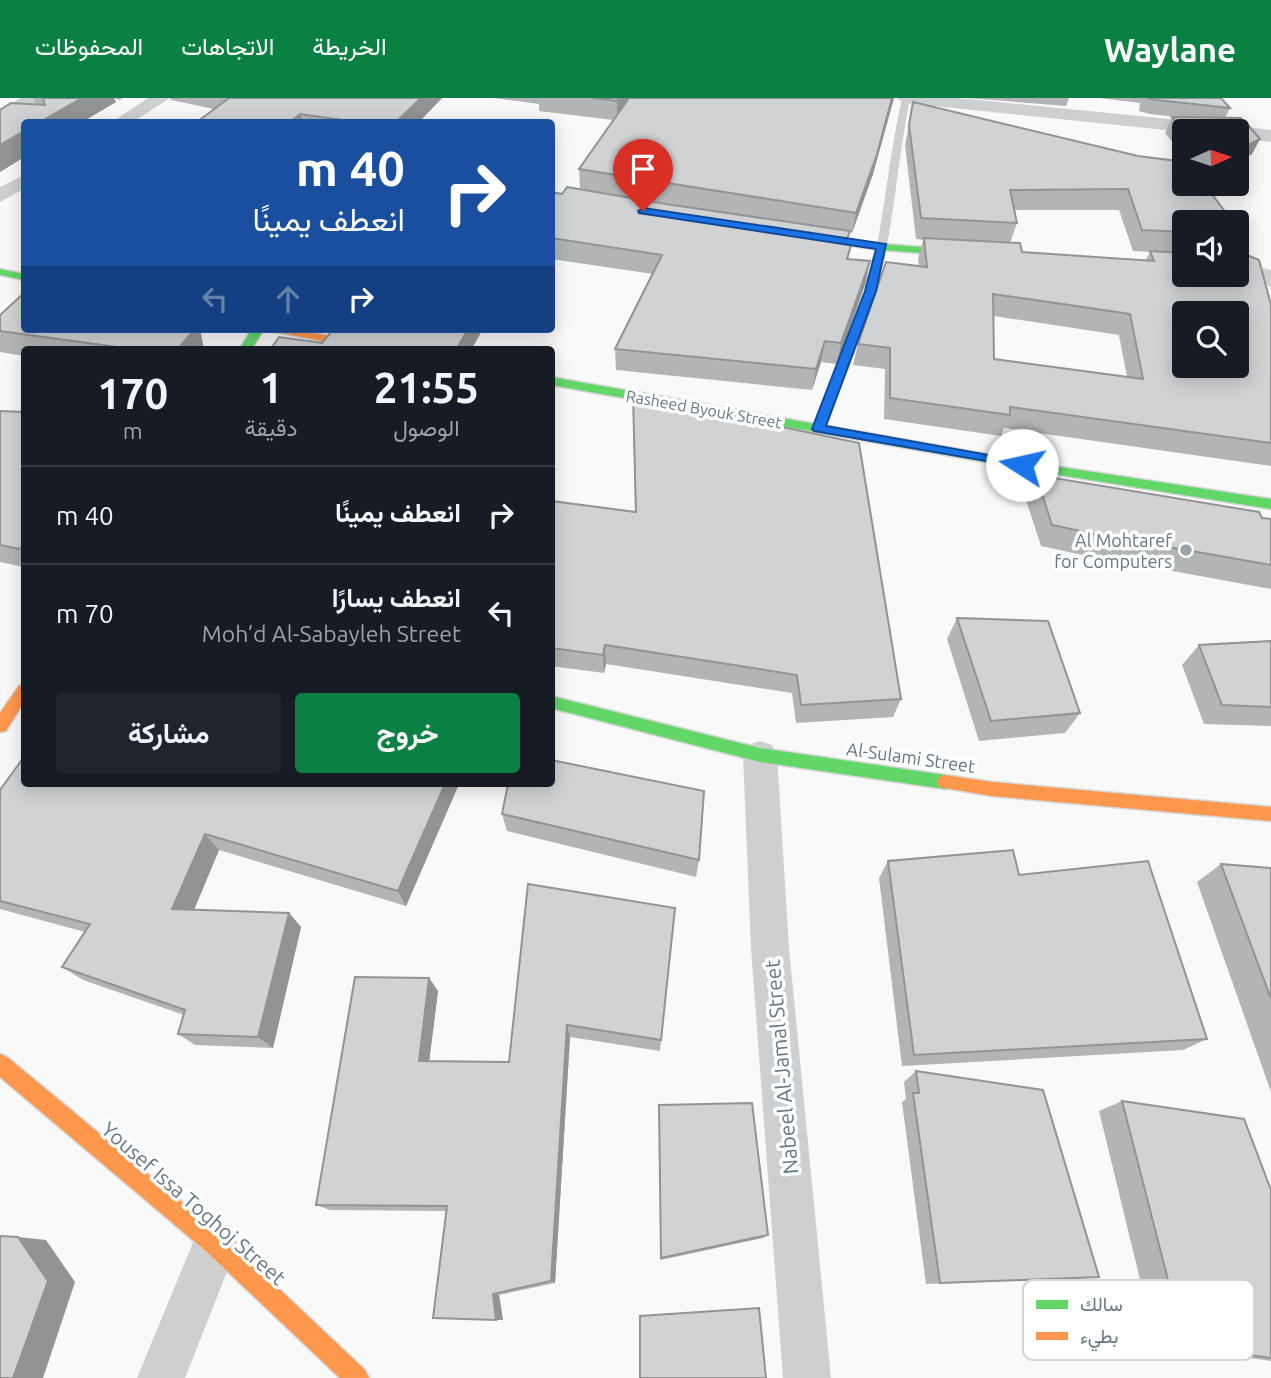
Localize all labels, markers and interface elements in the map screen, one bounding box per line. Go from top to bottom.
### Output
text: Waylane [1104,31,1236,68]
text: المحفوظات [35,33,143,60]
text: الاتجاهات [181,33,274,60]
text: الخريطة [312,33,387,60]
north arrow [1172,119,1250,196]
map controls [1172,119,1249,378]
pin [613,139,673,211]
text: 40 m [296,140,405,195]
icon: right [429,147,520,238]
icon: arrive [624,150,662,188]
text: انعطف يمينًا [252,201,405,237]
button: sound [1172,210,1249,287]
icon: left [196,280,234,318]
icon: ahead [269,280,307,318]
icon: right [342,280,380,318]
button: search [1172,301,1249,378]
text: 1 [259,364,283,411]
text: 21:55 [374,364,479,411]
text: 170 [97,370,168,417]
street label: Rasheed Byouk Street [625,386,784,432]
text: دقيقة [244,415,298,440]
text: الوصول [393,415,460,440]
text: m [123,418,143,443]
position arrow [985,428,1059,502]
icon: right [482,496,520,534]
text: انعطف يمينًا [335,498,461,527]
text: 40 m [56,501,114,530]
place label: Al Mohtaref for Computers [1054,530,1172,571]
marker: Al Mohtaref for Computers [1178,542,1194,558]
text: انعطف يسارًا [332,583,461,612]
icon: left [482,594,520,632]
text: 70 m [56,599,114,628]
text: Moh’d Al-Sabayleh Street [202,621,461,646]
button: مشاركة [56,693,281,773]
button: خروج [295,693,520,773]
street label: Al-Sulami Street [845,738,977,776]
street label: Nabeel Al-Jamal Street [760,959,802,1175]
street label: Yousef Issa Toghoj Street [97,1116,291,1290]
legend [1023,1280,1254,1360]
text: سالك [1080,1293,1123,1315]
text: بطيء [1080,1325,1118,1352]

